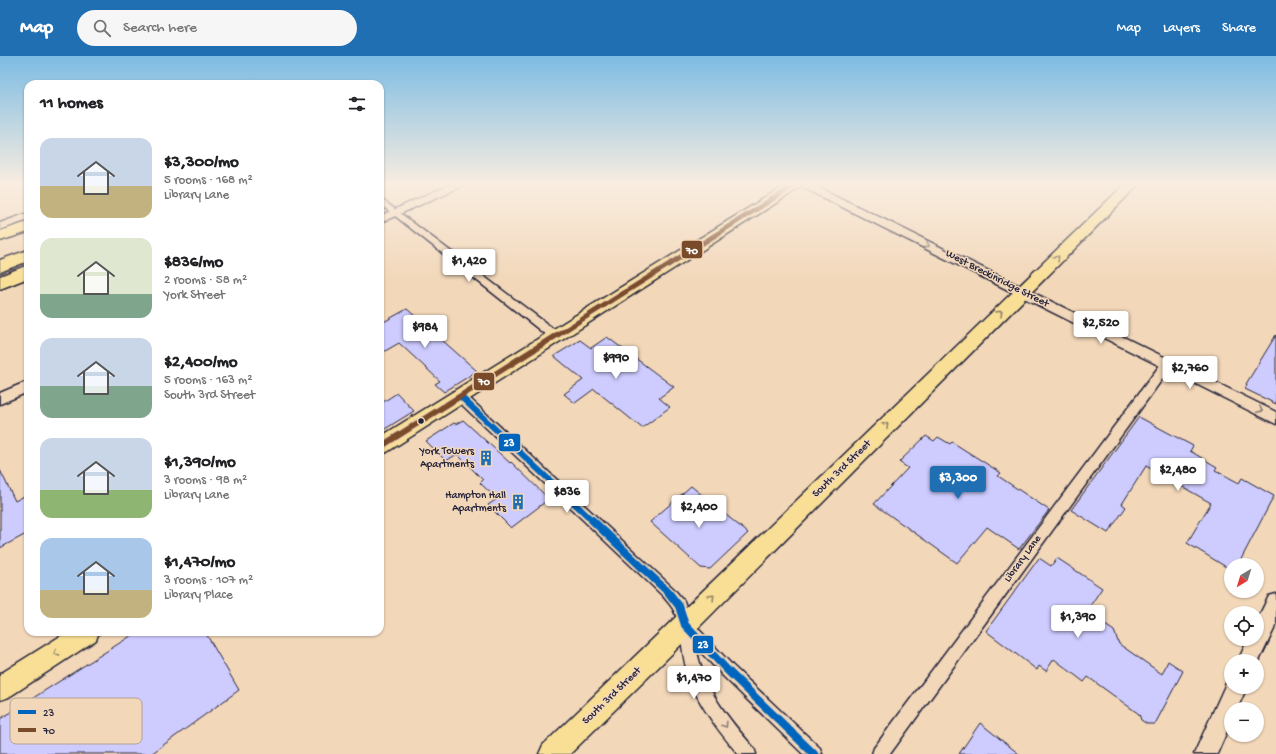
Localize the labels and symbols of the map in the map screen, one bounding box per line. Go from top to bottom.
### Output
line badge: 70 [681,240,703,259]
one-way arrow [923,240,930,247]
text: 70 [685,246,699,258]
street label: West Breckinridge Street [943,248,1052,311]
pin: $1,420 [436,249,502,283]
one-way arrow [1052,255,1060,262]
one-way arrow [995,311,1003,318]
pin: $2,520 [1068,311,1134,345]
pin: $984 [401,315,449,349]
pin: $990 [592,346,640,380]
pin: $2,760 [1157,356,1223,390]
line badge: 70 [473,372,495,391]
text: 70 [477,377,491,389]
one-way arrow [1255,405,1263,413]
unlabelled marker [416,416,426,426]
one-way arrow [881,423,889,430]
line badge: 23 [498,433,521,452]
street label: South 3rd Street [810,437,875,500]
text: 23 [503,438,515,450]
place label: York Towers Apartments [419,446,475,471]
building icon: York Towers Apartments [477,449,495,467]
pin: $2,480 [1145,458,1211,492]
pin: $3,300 [925,466,991,500]
pin: $836 [543,480,591,514]
place label: Hampton Hall Apartments [445,490,507,515]
building icon: Hampton Hall Apartments [509,493,527,511]
pin: $2,400 [666,495,732,529]
street label: Library Lane [1002,533,1044,585]
north arrow [1224,558,1264,598]
one-way arrow [707,594,715,602]
pin: $1,390 [1045,605,1111,639]
line badge: 23 [692,635,714,654]
text: 23 [697,640,709,652]
one-way arrow [53,648,60,655]
street label: South 3rd Street [580,664,645,727]
pin: $1,470 [661,666,727,700]
legend [10,698,142,744]
text: 23 [43,708,54,720]
one-way arrow [720,721,728,728]
text: 70 [42,726,55,738]

